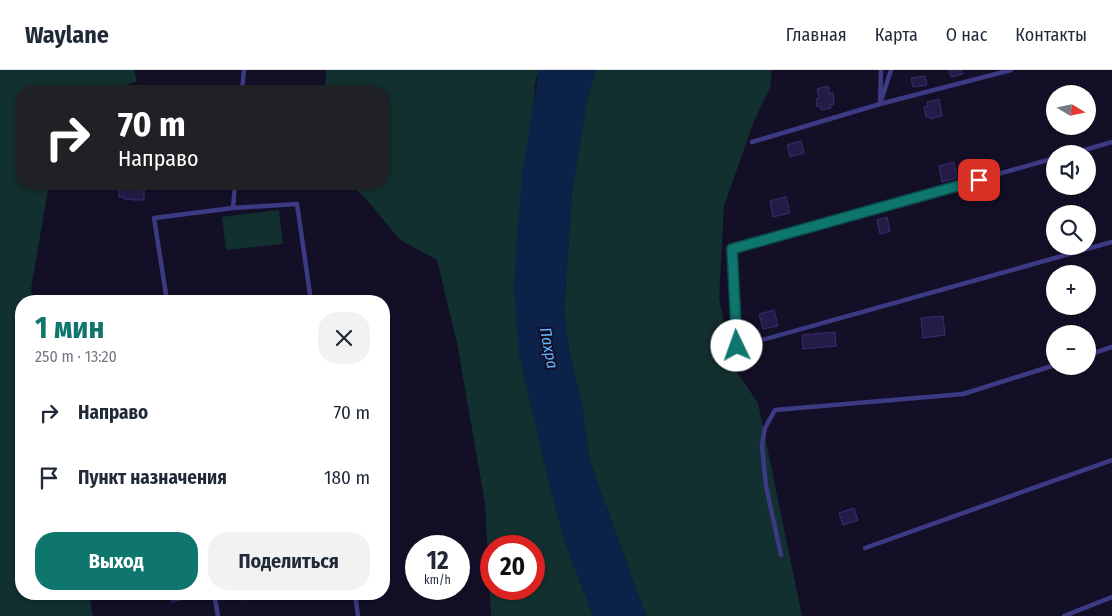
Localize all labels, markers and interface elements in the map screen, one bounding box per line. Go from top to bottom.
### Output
text: Waylane [25,21,109,49]
text: Главная [786,24,847,46]
text: Карта [875,24,918,46]
text: О нас [946,24,987,46]
text: Контакты [1015,24,1087,46]
north arrow [1046,85,1096,135]
map controls [1046,85,1096,375]
text: 70 m [118,103,186,145]
icon: right [35,105,100,170]
text: Направо [118,145,199,172]
button: sound [1046,145,1096,195]
pin [958,159,1000,201]
icon: arrive [965,166,993,194]
button: search [1046,205,1096,255]
button: + [1046,265,1096,315]
text: 1 мин [35,310,104,346]
button: close [318,312,370,364]
position arrow [710,319,762,371]
button: − [1046,325,1096,375]
water label: Пахра [536,326,562,370]
text: 250 m · 13:20 [35,347,117,366]
icon: right [35,399,63,427]
text: Направо [78,401,148,424]
text: 70 m [334,401,370,424]
icon: arrive [35,464,63,492]
text: Пункт назначения [78,466,227,489]
text: 180 m [324,466,370,489]
button: Выход [35,532,198,590]
button: Поделиться [208,532,370,590]
speed limit sign: 20 [480,535,545,600]
text: 12 [426,546,449,576]
text: km/h [424,573,451,587]

